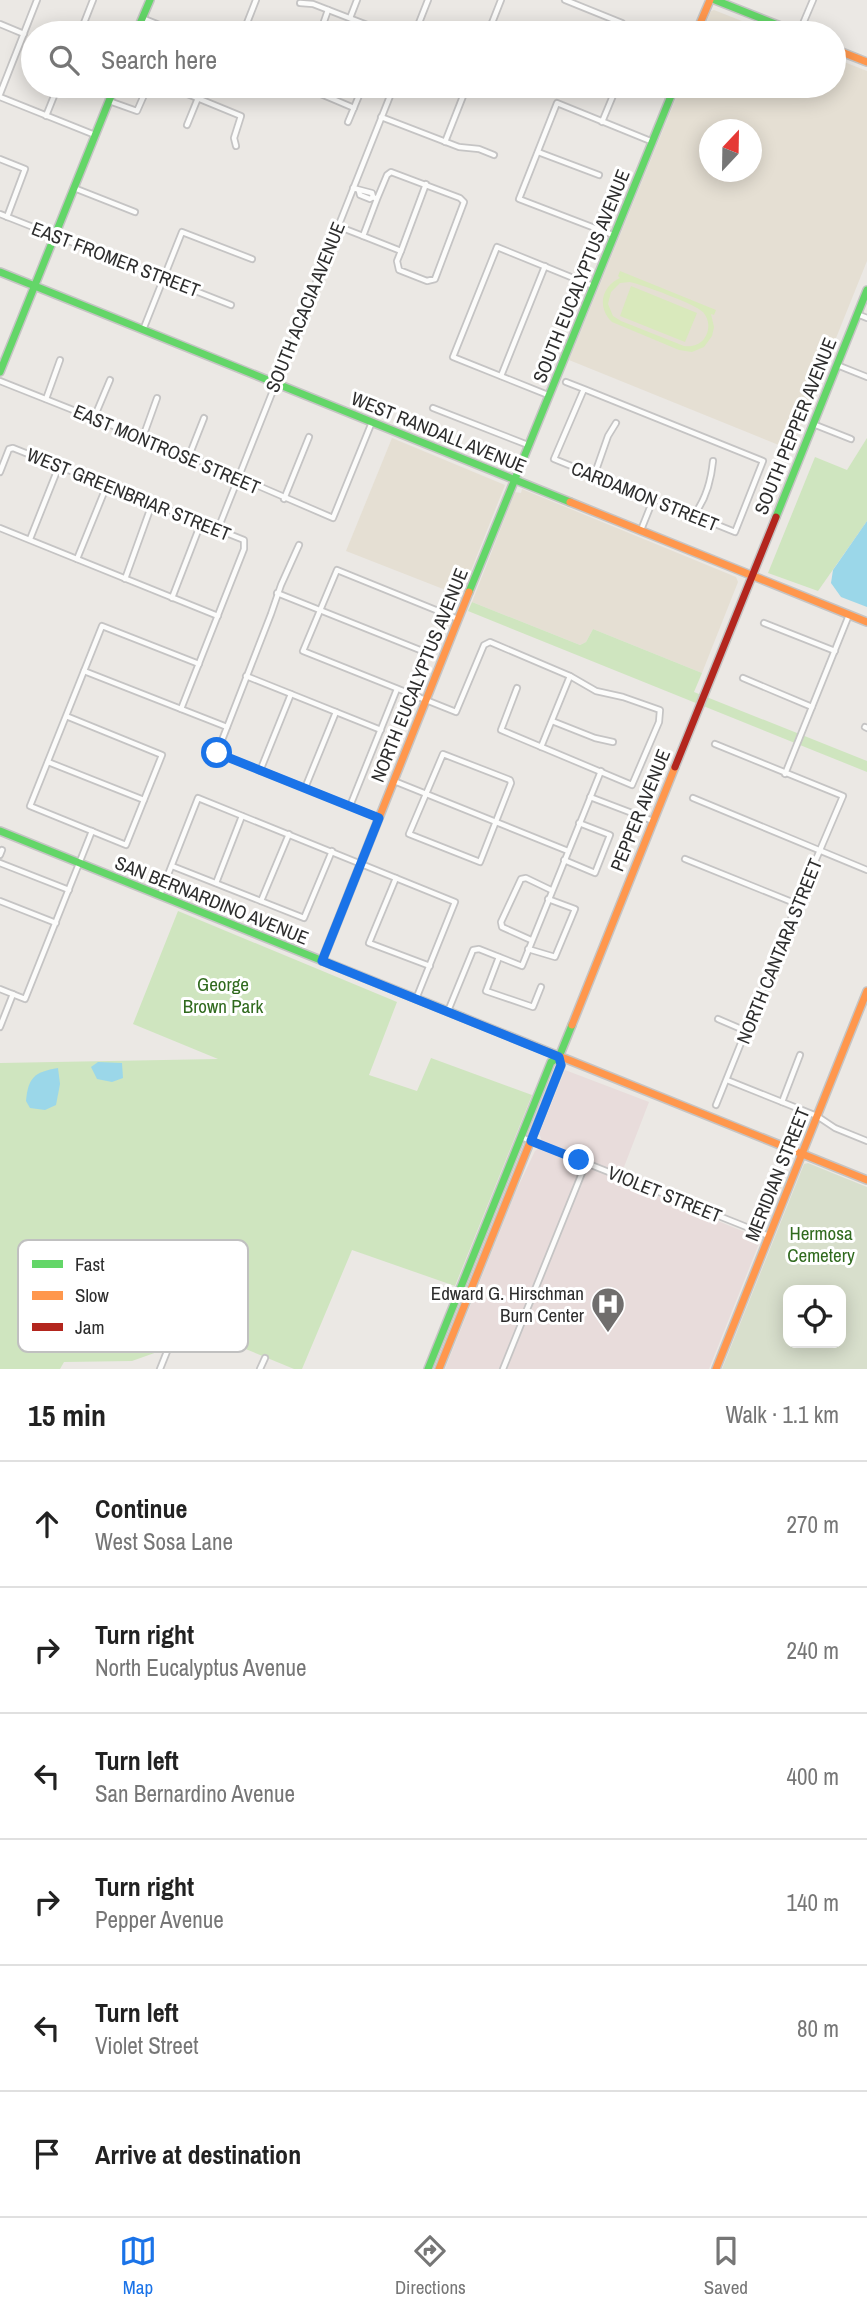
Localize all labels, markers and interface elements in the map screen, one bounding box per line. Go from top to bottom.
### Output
search box [21,21,846,98]
icon: search [45,41,83,79]
text: Search here [101,42,217,77]
north arrow [699,119,762,182]
street label: SOUTH EUCALYPTUS AVENUE [526,165,636,387]
street label: EAST FROMER STREET [28,215,204,303]
street label: SOUTH ACACIA AVENUE [259,218,351,396]
street label: SOUTH PEPPER AVENUE [748,334,842,518]
street label: WEST RANDALL AVENUE [348,385,530,479]
street label: EAST MONTROSE STREET [70,398,265,500]
street label: WEST GREENBRIAR STREET [23,441,235,547]
street label: CARDAMON STREET [567,455,723,538]
street label: NORTH EUCALYPTUS AVENUE [364,564,474,786]
route start [201,737,232,768]
street label: PEPPER AVENUE [604,745,676,875]
street label: SAN BERNARDINO AVENUE [111,849,313,951]
street label: NORTH CANTARA STREET [730,854,828,1048]
park label: George Brown Park [183,971,263,1019]
street label: MERIDIAN STREET [738,1103,816,1245]
route end [563,1144,594,1175]
street label: VIOLET STREET [604,1159,726,1229]
park label: Hermosa Cemetery [787,1220,855,1268]
legend [18,1240,248,1352]
text: Fast [75,1251,105,1277]
place label: Edward G. Hirschman Burn Center [431,1280,585,1328]
text: Slow [75,1282,110,1308]
hospital icon: Edward G. Hirschman Burn Center [589,1285,627,1334]
map controls [783,1285,846,1348]
button: locate [783,1285,846,1348]
text: Jam [75,1314,104,1340]
text: 15 min [28,1395,106,1435]
text: Walk · 1.1 km [725,1399,839,1430]
text: Continue [95,1491,187,1526]
icon: ahead [28,1505,66,1543]
text: 270 m [787,1509,839,1540]
text: West Sosa Lane [95,1526,233,1557]
text: Turn right [95,1617,194,1652]
icon: right [28,1631,66,1669]
text: 240 m [787,1635,839,1666]
text: North Eucalyptus Avenue [95,1652,306,1683]
text: Turn left [95,1743,179,1778]
icon: left [28,1757,66,1795]
text: 400 m [787,1761,839,1792]
text: San Bernardino Avenue [95,1778,295,1809]
text: Turn right [95,1869,194,1904]
icon: right [28,1883,66,1921]
text: 140 m [787,1887,839,1918]
text: Pepper Avenue [95,1904,224,1935]
text: Turn left [95,1995,179,2030]
icon: left [28,2009,66,2047]
text: 80 m [797,2013,839,2044]
text: Violet Street [95,2030,198,2061]
icon: arrive [28,2135,66,2173]
text: Arrive at destination [95,2137,301,2172]
tab: Map [119,2232,157,2300]
tab: Directions [395,2232,466,2300]
tab: Saved [704,2232,748,2300]

